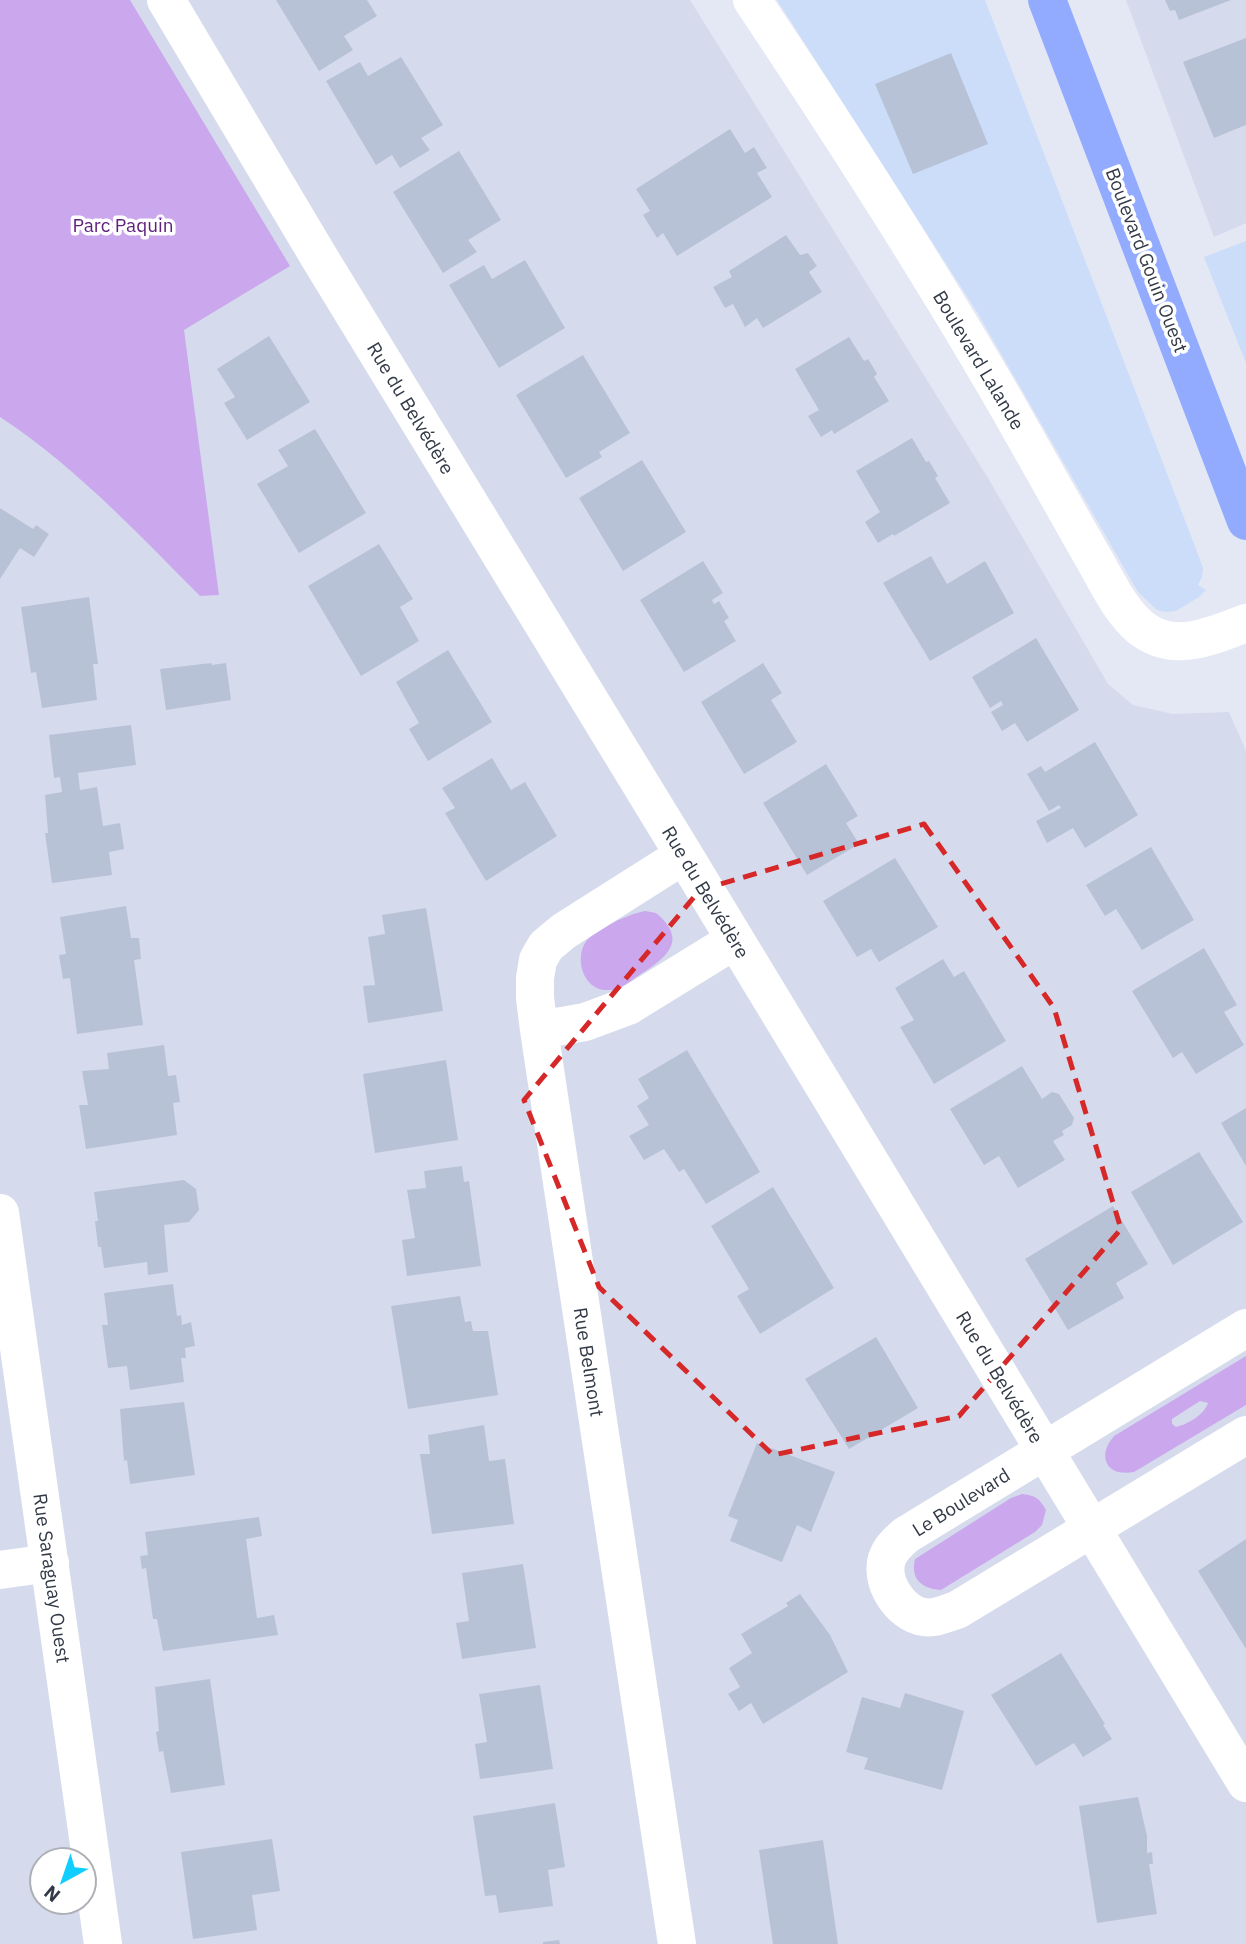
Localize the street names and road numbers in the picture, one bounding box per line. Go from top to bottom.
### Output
street label: Boulevard Gouin Ouest [1101,164,1193,356]
street label: Boulevard Lalande [928,286,1030,434]
street label: Rue du Belvédère [362,337,460,479]
street label: Rue du Belvédère [657,821,755,963]
street label: Rue Belmont [568,1306,610,1418]
street label: Rue du Belvédère [951,1306,1049,1448]
street label: Le Boulevard [908,1462,1014,1542]
street label: Rue Saraguay Ouest [28,1491,76,1665]

